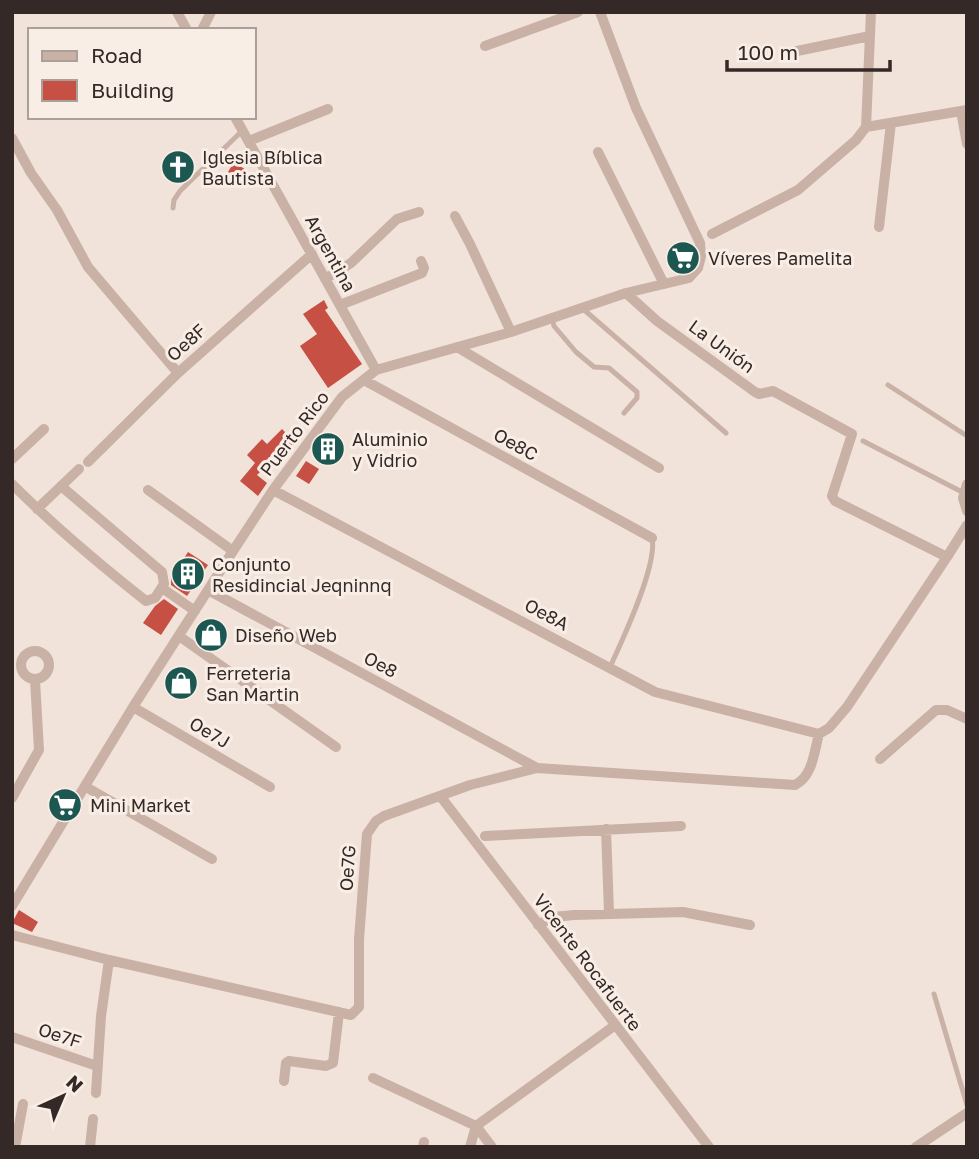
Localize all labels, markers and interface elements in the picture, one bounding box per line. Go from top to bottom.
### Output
legend [28,28,256,119]
scale bar [727,28,890,72]
text: 100 m [738,39,798,65]
text: Road [91,42,142,68]
text: Building [91,77,174,103]
place label: Iglesia Bíblica Bautista [202,146,323,189]
church icon: Iglesia Bíblica Bautista [159,148,197,186]
street label: Argentina [301,211,361,295]
supermarket icon: Víveres Pamelita [664,239,702,277]
place label: Víveres Pamelita [708,247,852,269]
street label: La Unión [685,315,759,377]
street label: Oe8F [162,319,210,365]
street label: Puerto Rico [255,386,333,480]
street label: Oe8C [490,423,542,465]
place label: Aluminio y Vidrio [352,428,428,471]
building icon: Aluminio y Vidrio [309,430,347,468]
place label: Conjunto Residincial Jeqninnq [212,553,392,596]
building icon: Conjunto Residincial Jeqninnq [169,555,207,593]
street label: Oe8A [521,593,573,635]
shop icon: Diseño Web [192,616,230,654]
place label: Diseño Web [235,624,337,646]
street label: Oe8 [360,646,402,682]
place label: Ferreteria San Martin [206,662,299,705]
shop icon: Ferreteria San Martin [162,664,200,702]
street label: Oe7J [186,712,234,752]
supermarket icon: Mini Market [46,786,84,824]
place label: Mini Market [90,794,191,816]
street label: Oe7G [334,844,360,892]
street label: Vicente Rocafuerte [529,889,647,1035]
street label: Oe7F [36,1018,84,1052]
north arrow [28,1061,98,1131]
text: N [62,1070,88,1097]

